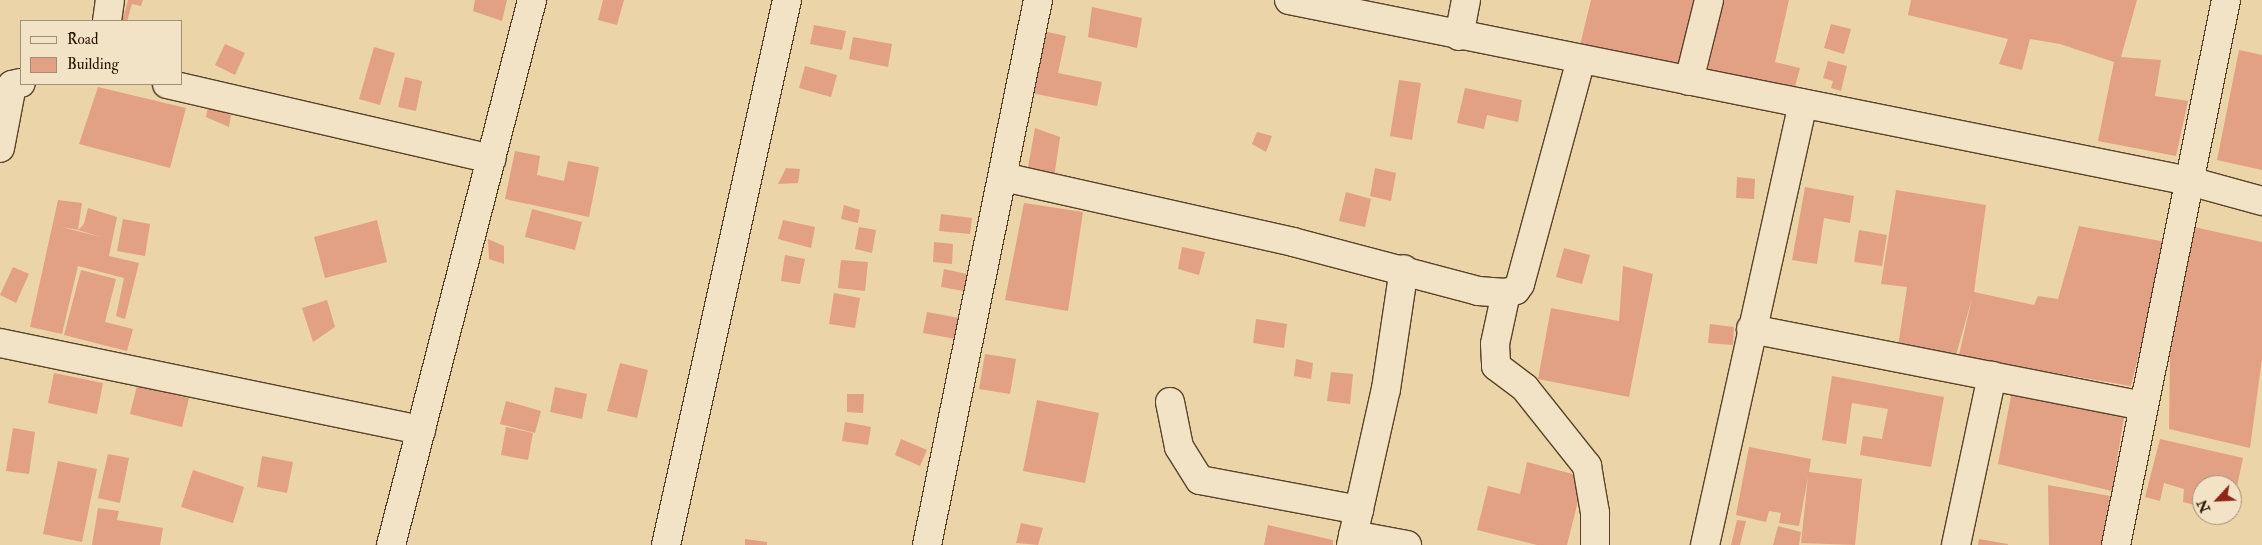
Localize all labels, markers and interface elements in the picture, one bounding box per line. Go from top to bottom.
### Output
legend [20,20,182,85]
text: Road [67,30,98,49]
text: Building [67,55,119,74]
north arrow [2192,475,2242,525]
text: N [2194,497,2214,515]

